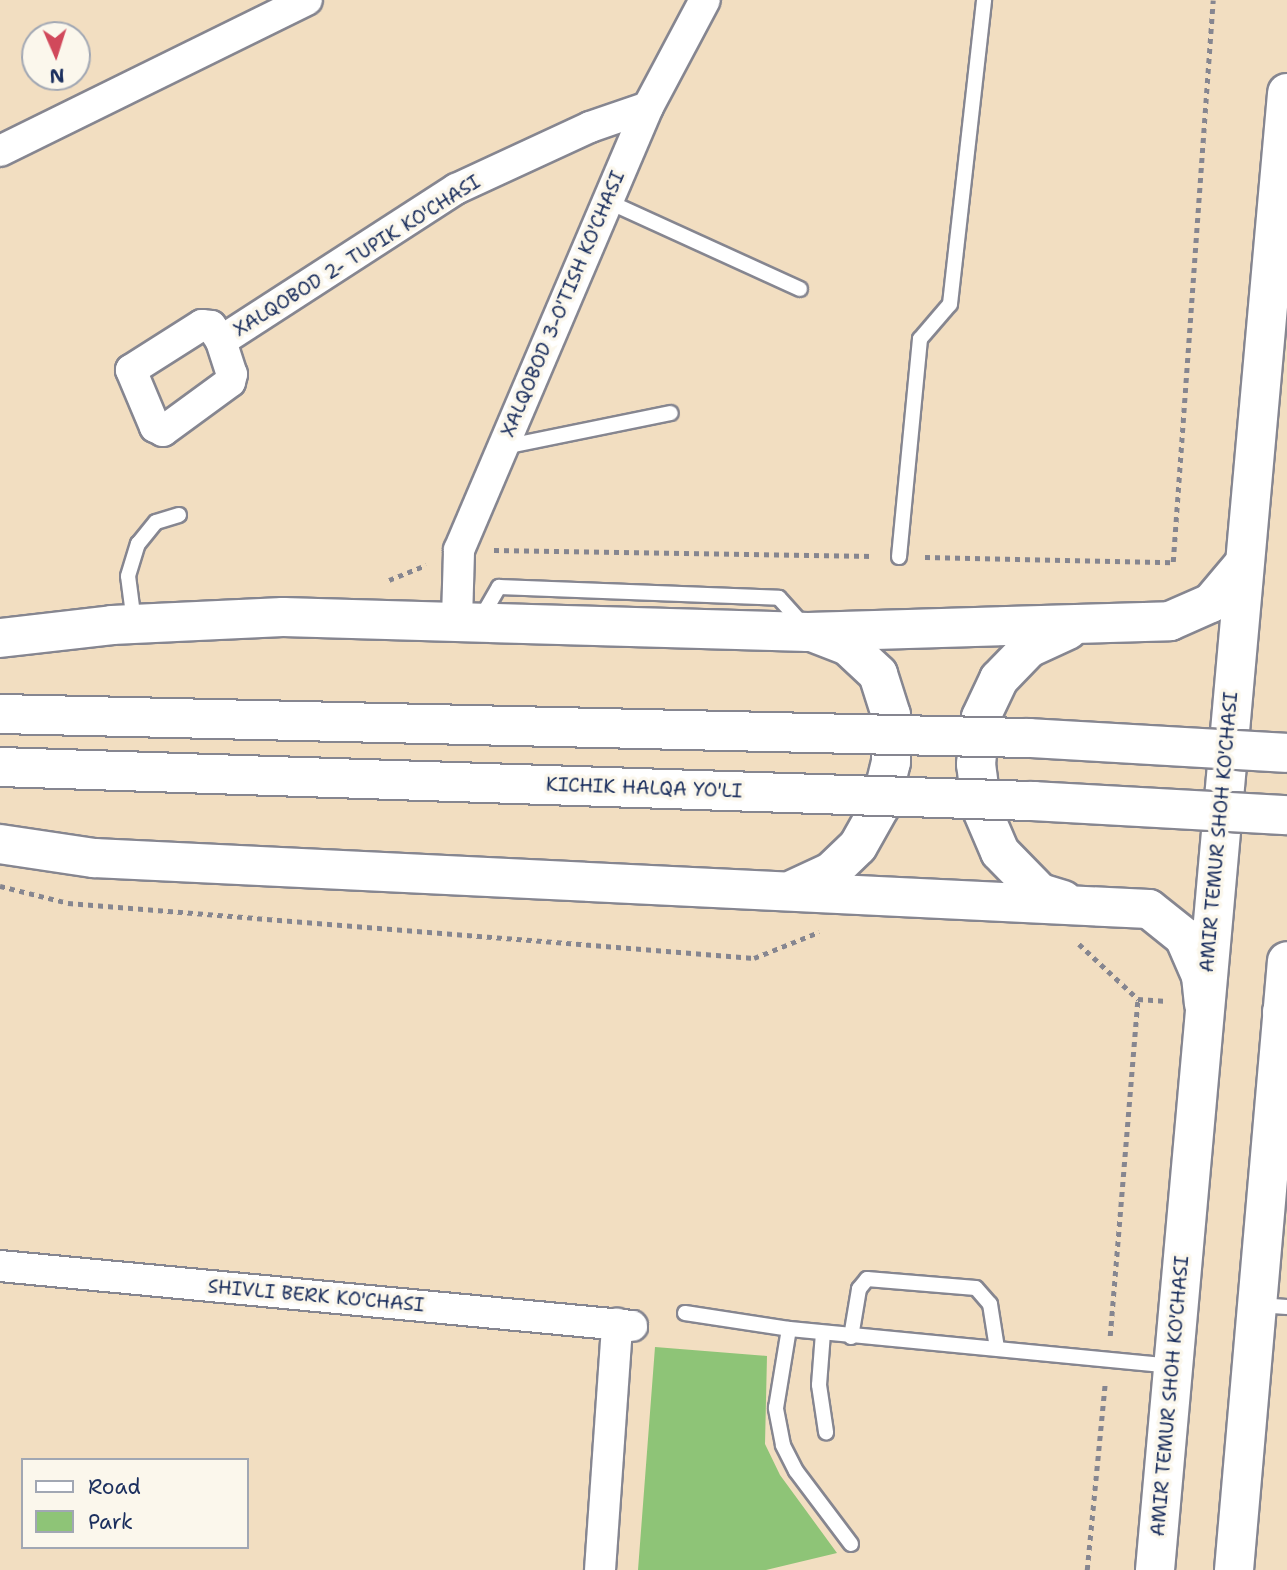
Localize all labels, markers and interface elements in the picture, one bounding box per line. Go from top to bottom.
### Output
north arrow [21,21,91,91]
text: N [49,63,65,88]
street label: XALQOBOD 3-O'TISH KO'CHASI [497,168,629,440]
street label: XALQOBOD 2- TUPIK KO'CHASI [230,171,484,341]
street label: AMIR TEMUR SHOH KO'CHASI [1195,691,1243,973]
street label: KICHIK HALQA YO'LI [545,773,743,803]
street label: AMIR TEMUR SHOH KO'CHASI [1146,1255,1194,1537]
street label: SHIVLI BERK KO'CHASI [207,1275,425,1317]
legend [21,1458,248,1549]
text: Road [88,1473,141,1501]
text: Park [88,1508,133,1536]

